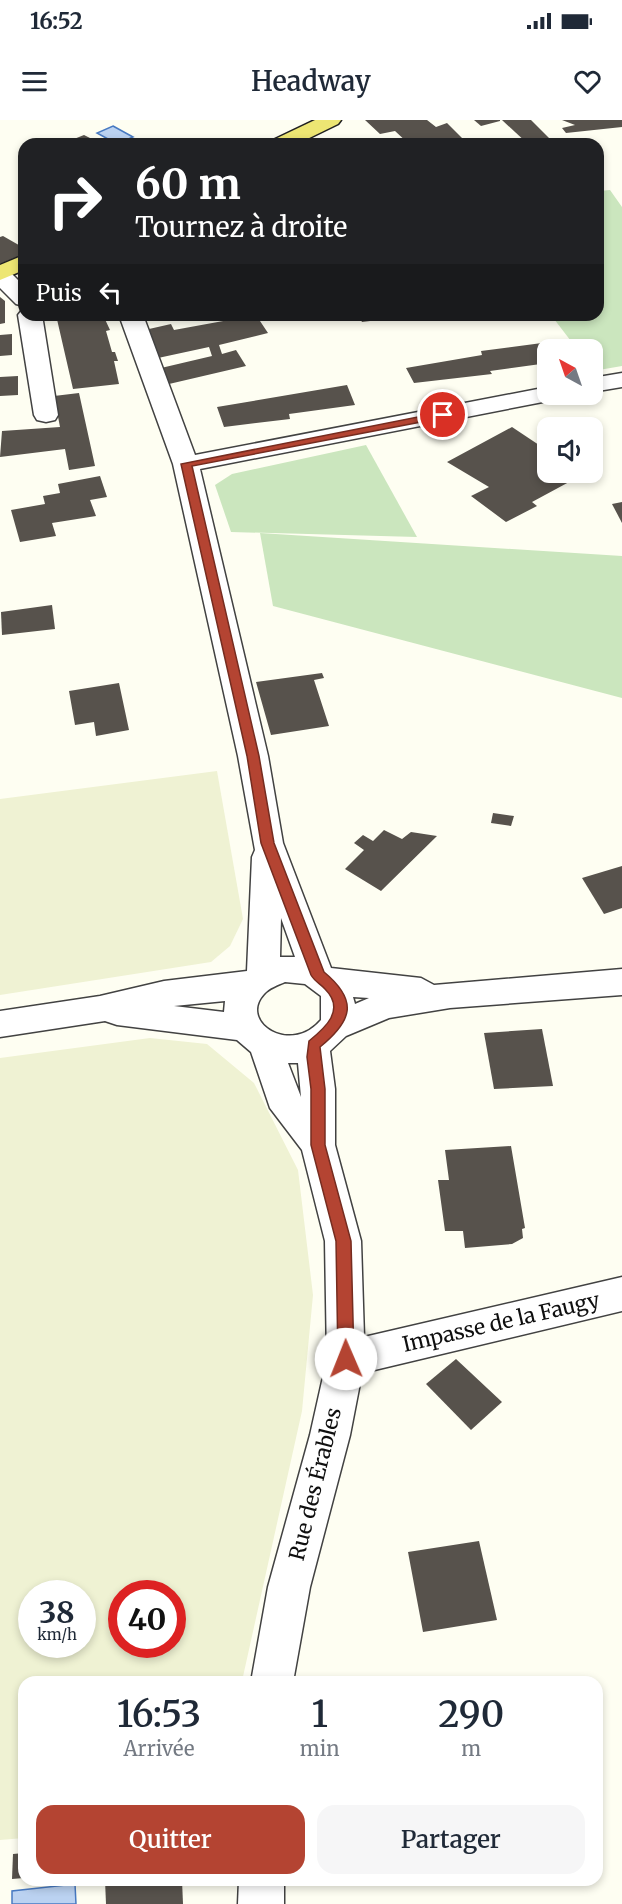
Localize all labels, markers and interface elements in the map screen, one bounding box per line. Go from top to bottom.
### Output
text: 16:52 [30,7,83,35]
text: Headway [251,64,371,98]
icon: menu [18,65,51,98]
icon: heart [571,65,604,98]
text: 60 m [135,158,241,210]
icon: right [36,162,114,240]
text: Tournez à droite [135,210,347,244]
icon: left [94,276,127,309]
text: Puis [36,279,82,307]
north arrow [537,339,603,405]
map controls [537,339,603,483]
pin [417,389,468,440]
icon: arrive [426,398,459,431]
button: sound [537,417,603,483]
street label: Impasse de la Faugy [400,1286,603,1358]
position arrow [314,1327,378,1391]
street label: Rue des Érables [282,1405,347,1563]
speed limit sign: 40 [108,1580,186,1658]
text: 38 [39,1593,75,1631]
text: km/h [37,1625,77,1644]
text: 16:53 [117,1692,201,1737]
text: 1 [311,1692,328,1737]
text: 290 [438,1692,504,1737]
text: Arrivée [123,1736,194,1761]
text: min [300,1736,339,1761]
text: m [461,1736,481,1761]
button: Quitter [36,1805,305,1874]
button: Partager [317,1805,585,1874]

